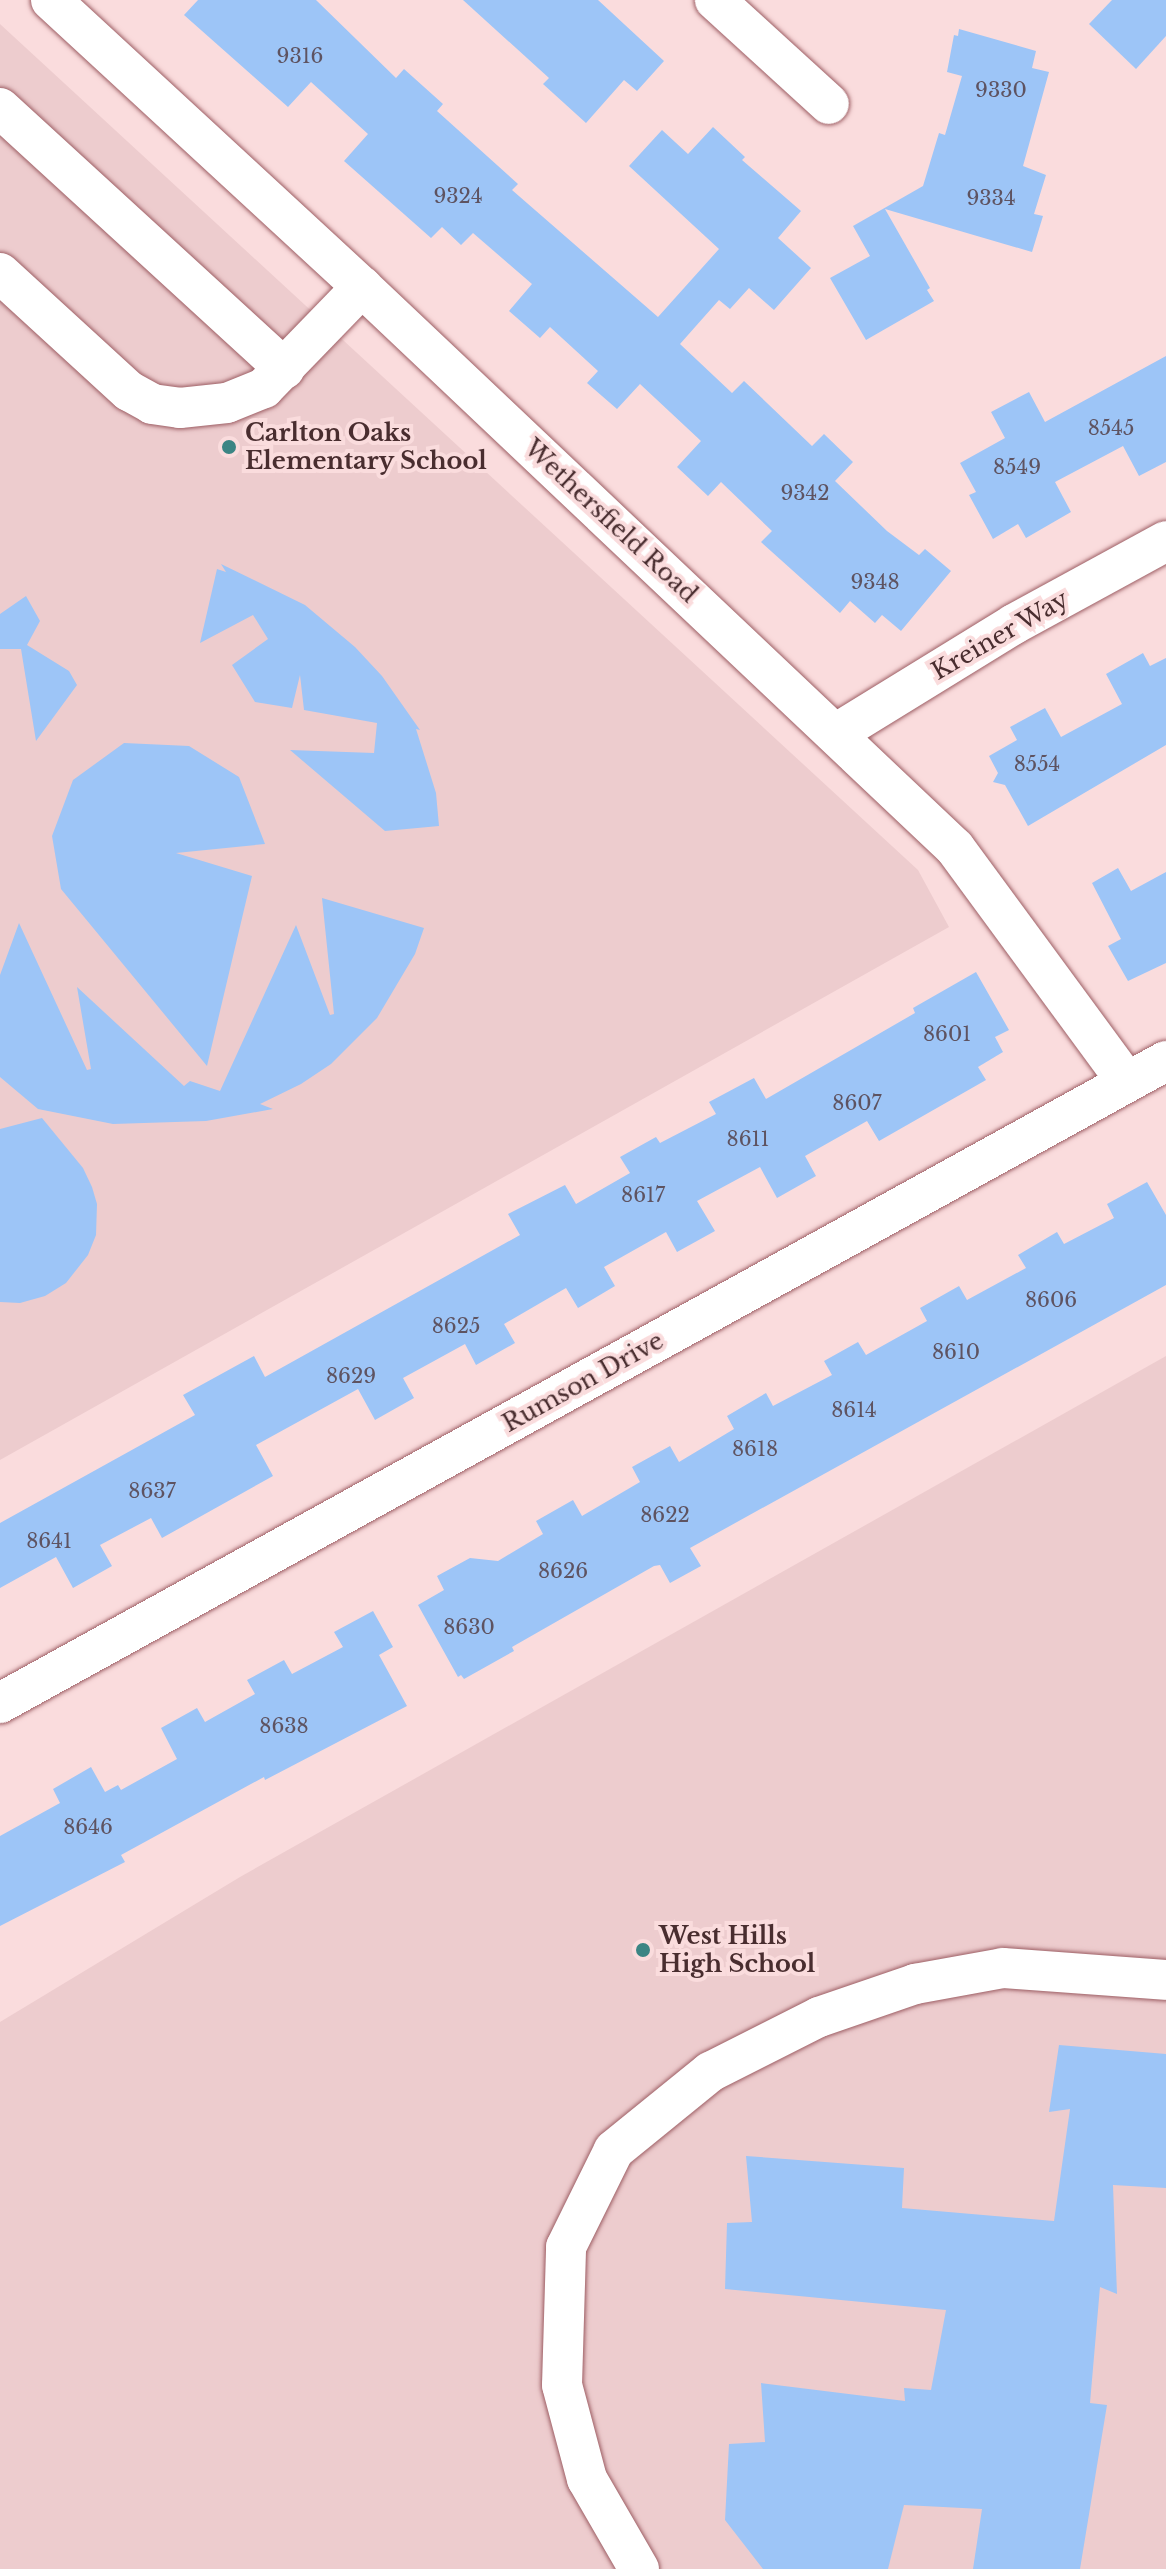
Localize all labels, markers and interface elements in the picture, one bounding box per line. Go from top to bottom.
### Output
house number: 9316 [277,44,323,68]
house number: 9330 [975,78,1027,102]
house number: 9324 [433,184,483,208]
house number: 9334 [966,186,1016,210]
house number: 8545 [1088,416,1134,440]
place label: Carlton Oaks Elementary School [245,419,487,475]
street label: Wethersfield Road [519,433,703,609]
marker: Carlton Oaks Elementary School [220,438,238,456]
house number: 8549 [993,455,1041,479]
house number: 9342 [780,481,830,505]
house number: 9348 [851,570,899,594]
street label: Kreiner Way [926,584,1074,686]
house number: 8554 [1014,752,1060,776]
house number: 8601 [923,1022,971,1046]
house number: 8607 [832,1091,882,1115]
house number: 8611 [727,1127,769,1151]
house number: 8617 [621,1183,665,1207]
house number: 8606 [1025,1288,1077,1312]
house number: 8625 [432,1314,480,1338]
street label: Rumson Drive [498,1326,668,1438]
house number: 8610 [932,1340,980,1364]
house number: 8629 [326,1364,376,1388]
house number: 8614 [831,1398,877,1422]
house number: 8618 [732,1437,778,1461]
house number: 8637 [128,1479,176,1503]
house number: 8622 [640,1503,690,1527]
house number: 8641 [26,1529,72,1553]
house number: 8626 [538,1559,588,1583]
house number: 8630 [443,1615,495,1639]
house number: 8638 [259,1714,309,1738]
house number: 8646 [63,1815,113,1839]
place label: West Hills High School [659,1922,815,1978]
marker: West Hills High School [634,1941,652,1959]

